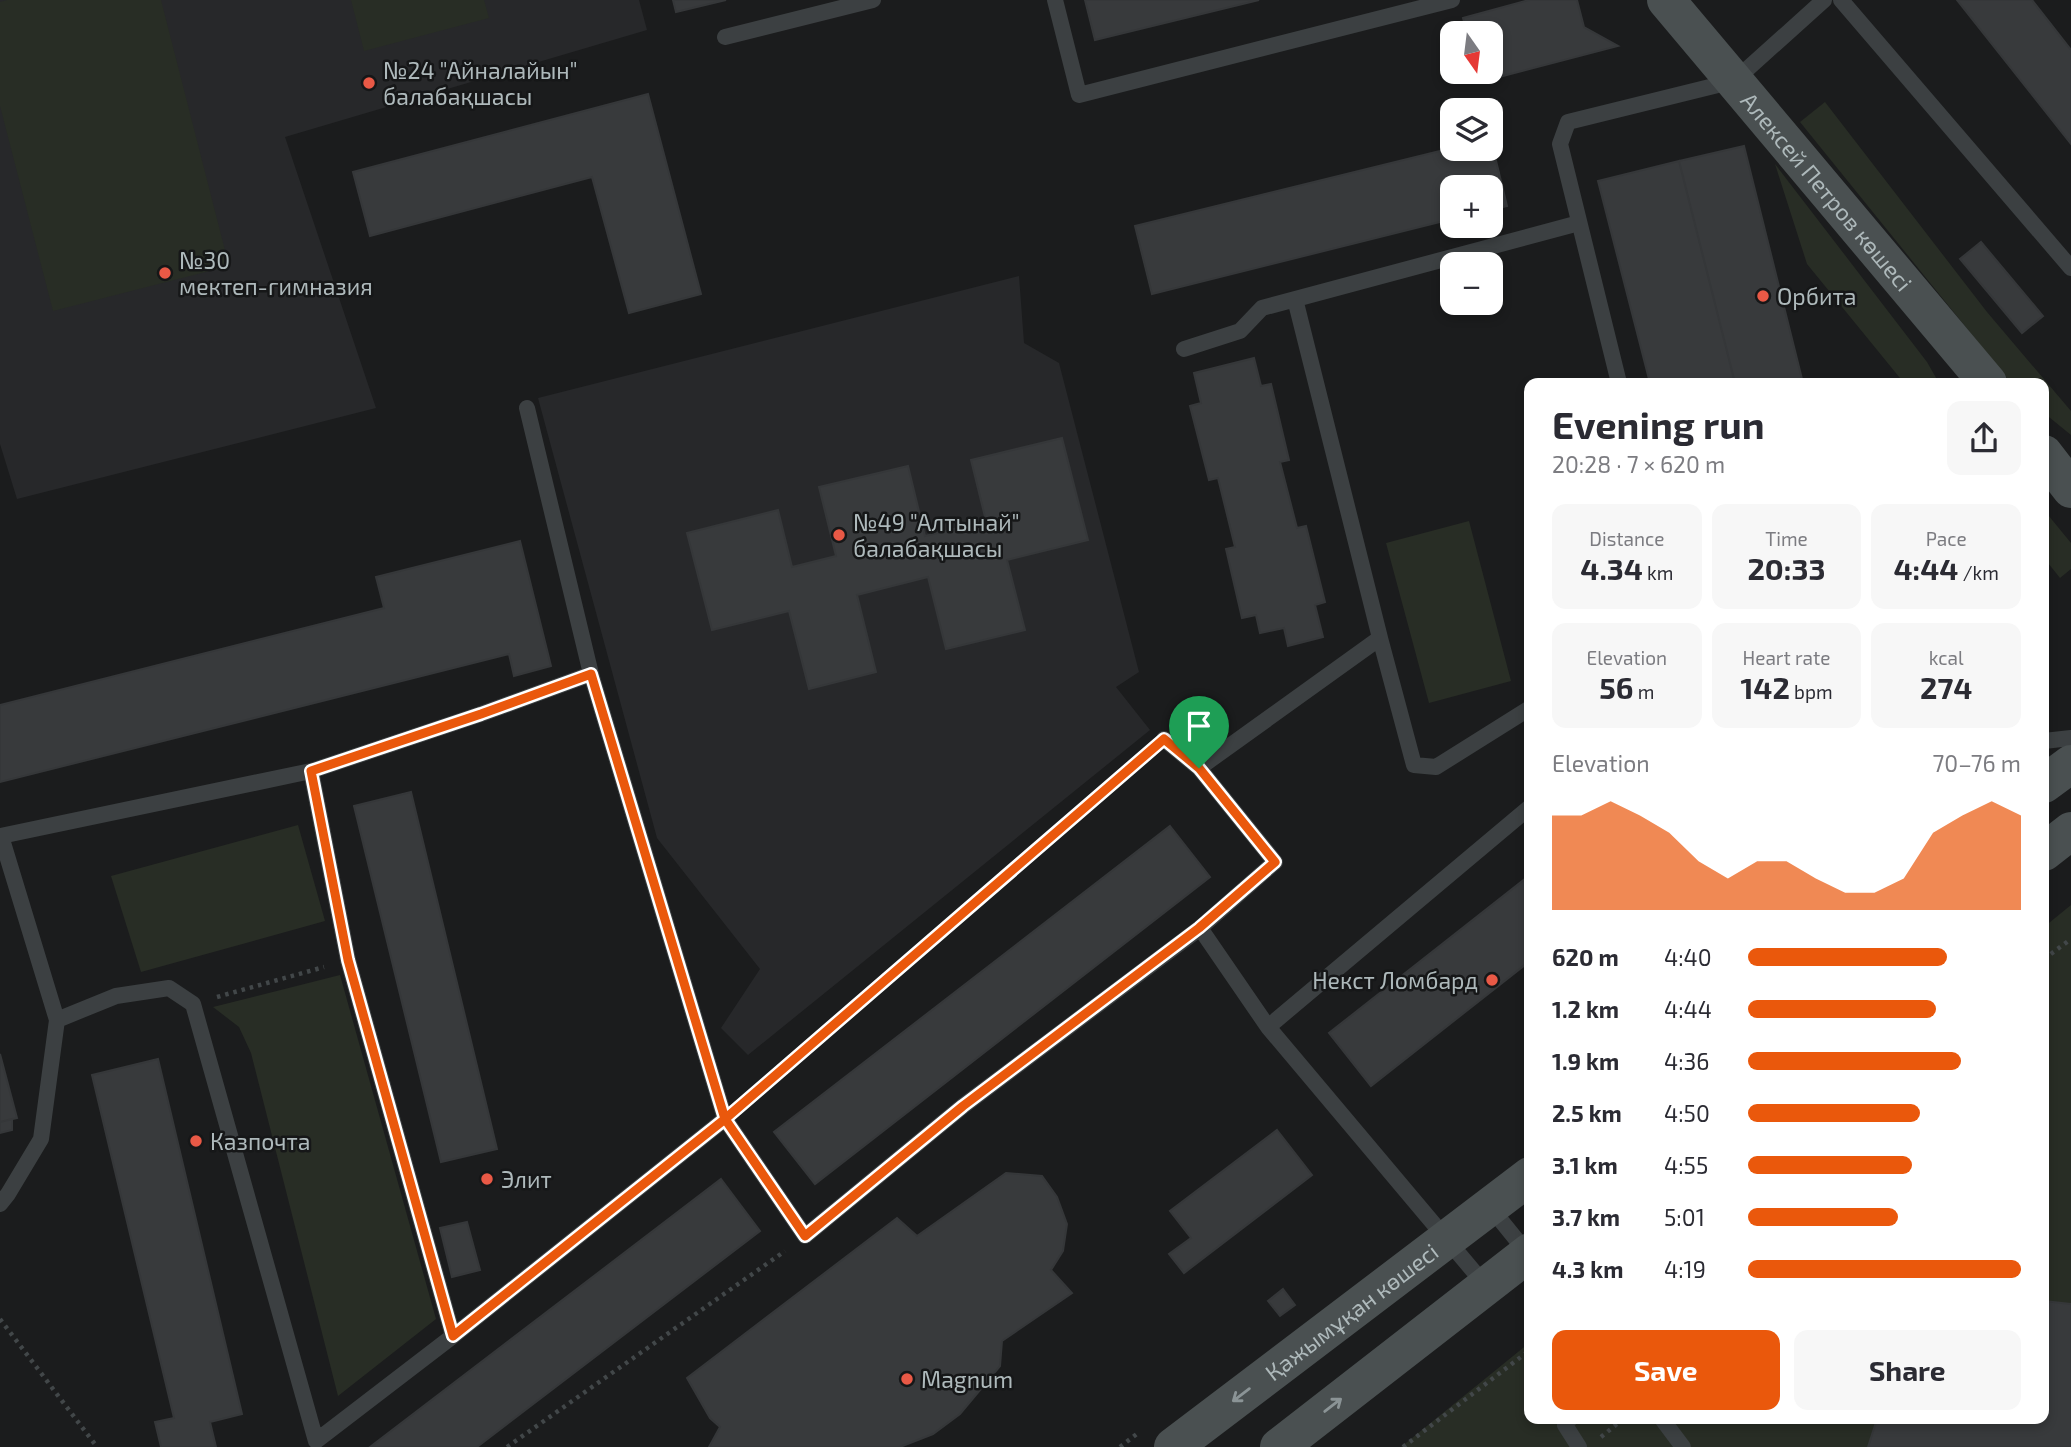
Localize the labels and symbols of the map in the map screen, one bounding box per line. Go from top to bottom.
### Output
north arrow [1440,21,1503,84]
place label: №24 "Айналайын" балабақшасы [383,56,578,110]
marker: №24 "Айналайын" балабақшасы [361,75,377,91]
street label: Алексей Петров көшесі [1736,86,1918,296]
place label: №30 мектеп-гимназия [179,246,373,300]
marker: №30 мектеп-гимназия [157,265,173,281]
place label: Орбита [1777,282,1856,310]
marker: Орбита [1755,288,1771,304]
place label: №49 "Алтынай" балабақшасы [853,508,1020,562]
marker: №49 "Алтынай" балабақшасы [831,527,847,543]
pin [1169,696,1229,768]
place label: Некст Ломбард [1312,966,1478,994]
marker: Некст Ломбард [1484,972,1500,988]
place label: Казпочта [210,1127,310,1155]
marker: Казпочта [188,1133,204,1149]
place label: Элит [501,1165,552,1193]
marker: Элит [479,1171,495,1187]
street label: Қажымұқан көшесі [1259,1237,1444,1386]
place label: Magnum [921,1365,1013,1393]
marker: Magnum [899,1371,915,1387]
one-way arrow [1232,1388,1251,1403]
one-way arrow [1323,1398,1341,1413]

